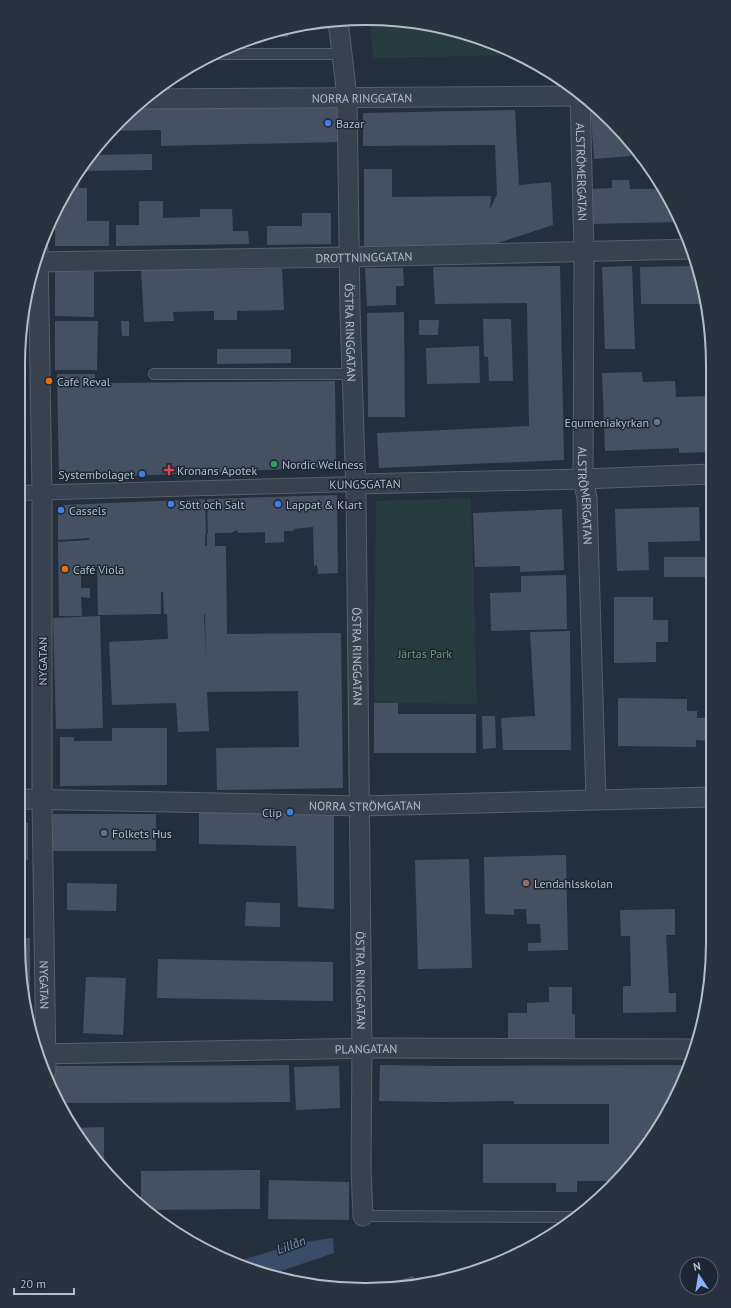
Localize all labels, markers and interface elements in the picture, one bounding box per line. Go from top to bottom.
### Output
street label: NORRA RINGGATAN [312,90,412,105]
place label: Bazar [336,116,364,131]
marker: Bazar [323,118,333,128]
street label: ALSTRÖMERGATAN [573,123,591,221]
street label: DROTTNINGGATAN [315,248,413,265]
street label: ÖSTRA RINGGATAN [342,283,360,382]
place label: Café Reval [57,374,111,389]
marker: Café Reval [44,376,54,386]
place label: Equmeniakyrkan [564,415,649,430]
marker: Equmeniakyrkan [652,417,662,427]
street label: ALSTRÖMERGATAN [575,447,596,545]
place label: Nordic Wellness [282,457,364,472]
marker: Nordic Wellness [269,459,279,469]
place label: Kronans Apotek [177,463,257,478]
marker: Kronans Apotek [164,465,174,475]
place label: Systembolaget [58,467,134,482]
marker: Systembolaget [137,469,147,479]
street label: KUNGSGATAN [329,476,401,492]
place label: Sött och Salt [179,497,245,512]
place label: Lappat & Klart [286,497,362,512]
marker: Sött och Salt [166,499,176,509]
marker: Lappat & Klart [273,499,283,509]
place label: Cassels [69,503,106,518]
marker: Cassels [56,505,66,515]
place label: Café Viola [73,562,124,577]
marker: Café Viola [60,564,70,574]
street label: ÖSTRA RINGGATAN [350,607,366,706]
street label: NYGATAN [35,637,50,685]
park label: Järtas Park [397,646,452,661]
street label: NORRA STRÖMGATAN [309,797,421,814]
place label: Clip [262,805,282,820]
marker: Clip [285,807,295,817]
place label: Folkets Hus [112,826,172,841]
marker: Folkets Hus [99,828,109,838]
place label: Lendahlsskolan [534,876,613,891]
marker: Lendahlsskolan [521,878,531,888]
street label: ÖSTRA RINGGATAN [353,931,369,1030]
street label: NYGATAN [37,960,53,1009]
street label: PLANGATAN [334,1040,397,1056]
water label: Lillån [274,1232,308,1258]
north arrow [679,1256,719,1296]
text: N [692,1259,702,1274]
scale bar [14,1270,74,1296]
text: 20 m [20,1276,46,1291]

